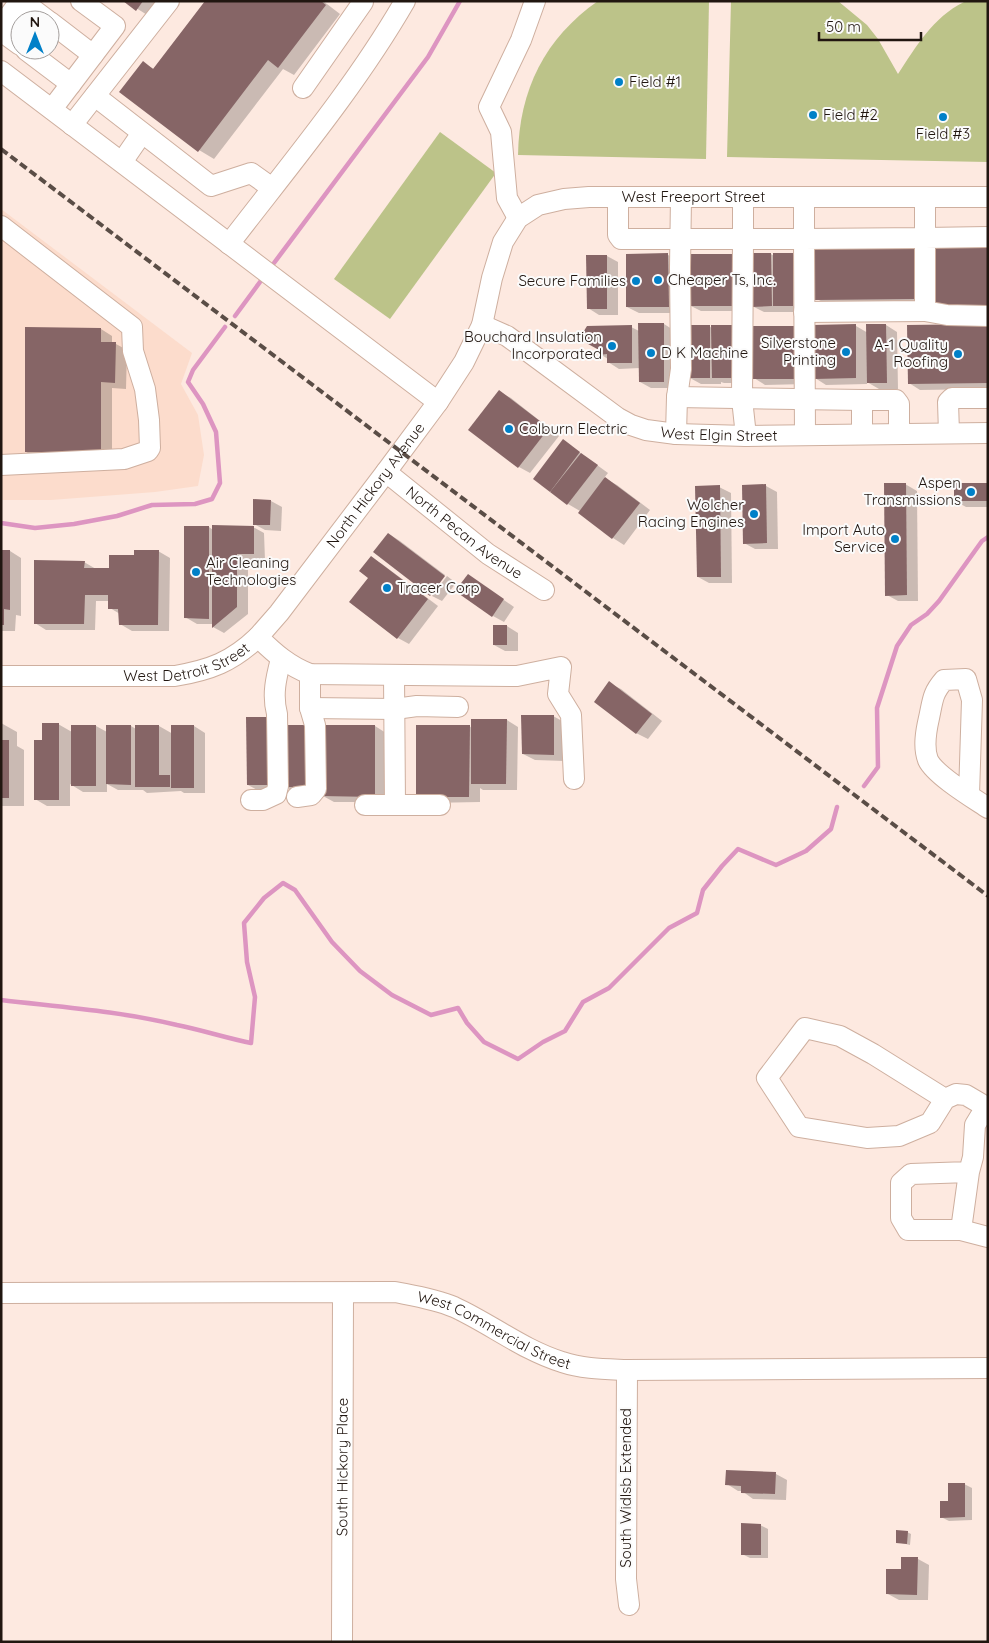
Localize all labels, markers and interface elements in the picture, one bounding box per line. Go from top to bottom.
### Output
north arrow [10,10,60,60]
scale bar [819,10,922,42]
text: N [30,13,40,31]
text: 50 m [826,17,861,36]
place label: Field #1 [629,72,681,91]
marker: Field #1 [613,76,625,88]
place label: Field #2 [823,105,878,124]
marker: Field #2 [807,109,819,121]
marker: Field #3 [937,111,949,123]
place label: Field #3 [916,124,970,143]
street label: West Freeport Street [621,187,765,206]
place label: Cheaper Ts, Inc. [668,270,776,289]
place label: Secure Families [518,271,626,290]
marker: Cheaper Ts, Inc. [652,274,664,286]
marker: Secure Families [630,275,642,287]
place label: Bouchard Insulation Incorporated [464,327,602,363]
place label: Silverstone Printing [761,333,836,369]
place label: A-1 Quality Roofing [874,335,948,371]
marker: Bouchard Insulation Incorporated [606,340,618,352]
place label: D K Machine [661,343,748,362]
marker: Silverstone Printing [840,346,852,358]
marker: D K Machine [645,347,657,359]
marker: A-1 Quality Roofing [952,348,964,360]
street label: North Hickory Avenue [322,419,428,551]
place label: Colburn Electric [519,419,628,438]
street label: West Elgin Street [659,422,778,445]
marker: Colburn Electric [503,423,515,435]
place label: Aspen Transmissions [864,473,961,509]
street label: North Pecan Avenue [402,482,526,583]
marker: Aspen Transmissions [965,486,977,498]
place label: Wolcher Racing Engines [638,495,744,531]
marker: Wolcher Racing Engines [748,508,760,520]
place label: Import Auto Service [802,520,885,556]
marker: Import Auto Service [889,533,901,545]
place label: Air Cleaning Technologies [206,553,296,589]
marker: Air Cleaning Technologies [190,566,202,578]
place label: Tracer Corp [397,578,480,597]
marker: Tracer Corp [381,582,393,594]
street label: West Detroit Street [123,638,253,685]
street label: West Commercial Street [416,1287,573,1373]
street label: South Hickory Place [332,1398,352,1536]
street label: South Widlsb Extended [616,1408,635,1568]

